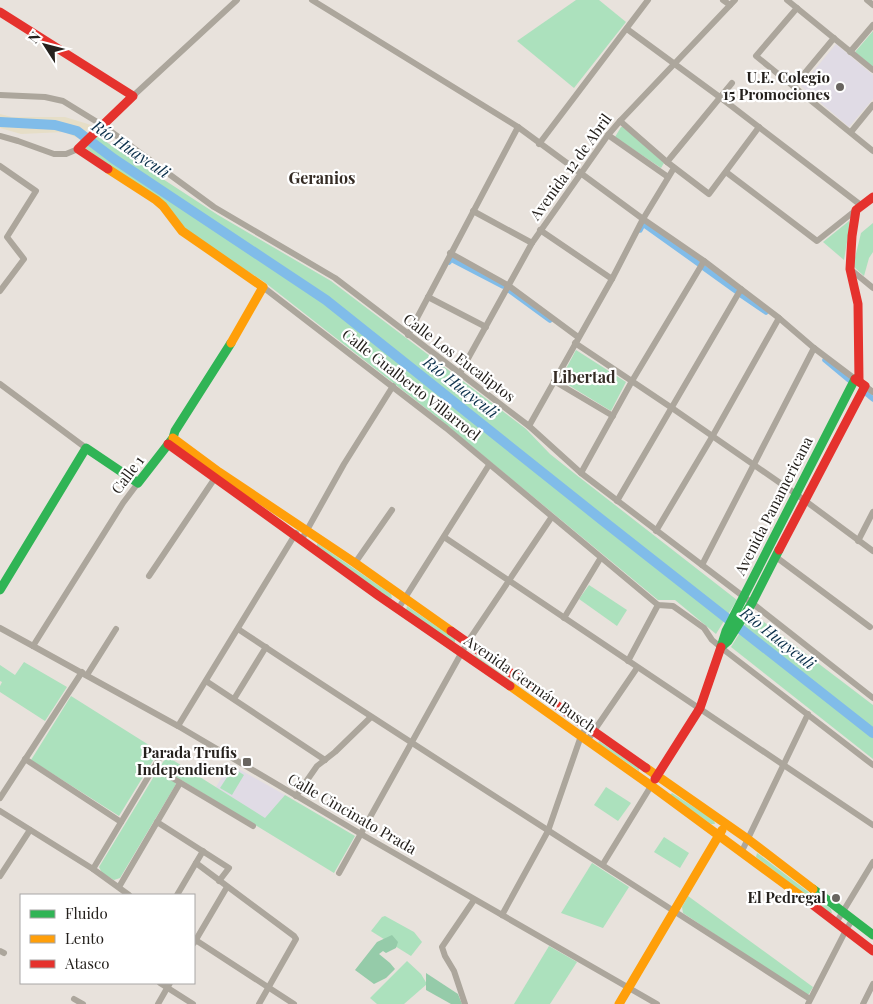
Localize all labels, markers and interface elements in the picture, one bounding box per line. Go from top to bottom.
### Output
north arrow [20,20,70,70]
text: N [23,27,45,47]
place label: U.E. Colegio 15 Promociones [723,67,830,104]
marker: U.E. Colegio 15 Promociones [834,81,846,93]
street label: Avenida 12 de Abril [524,109,615,224]
water label: Río Huayculi [87,114,175,183]
district label: Geranios [289,167,355,188]
street label: Calle Los Eucaliptos [400,309,520,406]
street label: Calle Gualberto Villarroel [338,324,485,445]
water label: Río Huayculi [419,350,504,423]
district label: Libertad [552,366,616,387]
street label: Avenida Panamericana [729,432,817,579]
street label: Calle 1 [106,451,148,498]
water label: Río Huayculi [736,601,821,674]
street label: Avenida Germán Busch [460,630,601,736]
place label: Parada Trufis Independiente [137,742,237,779]
marker: Parada Trufis Independiente [241,756,253,768]
street label: Calle Cincinato Prada [284,768,421,858]
place label: El Pedregal [747,887,826,907]
marker: El Pedregal [830,892,842,904]
legend [20,894,195,984]
text: Fluido [65,903,108,923]
text: Lento [65,928,104,948]
text: Atasco [64,953,109,973]

